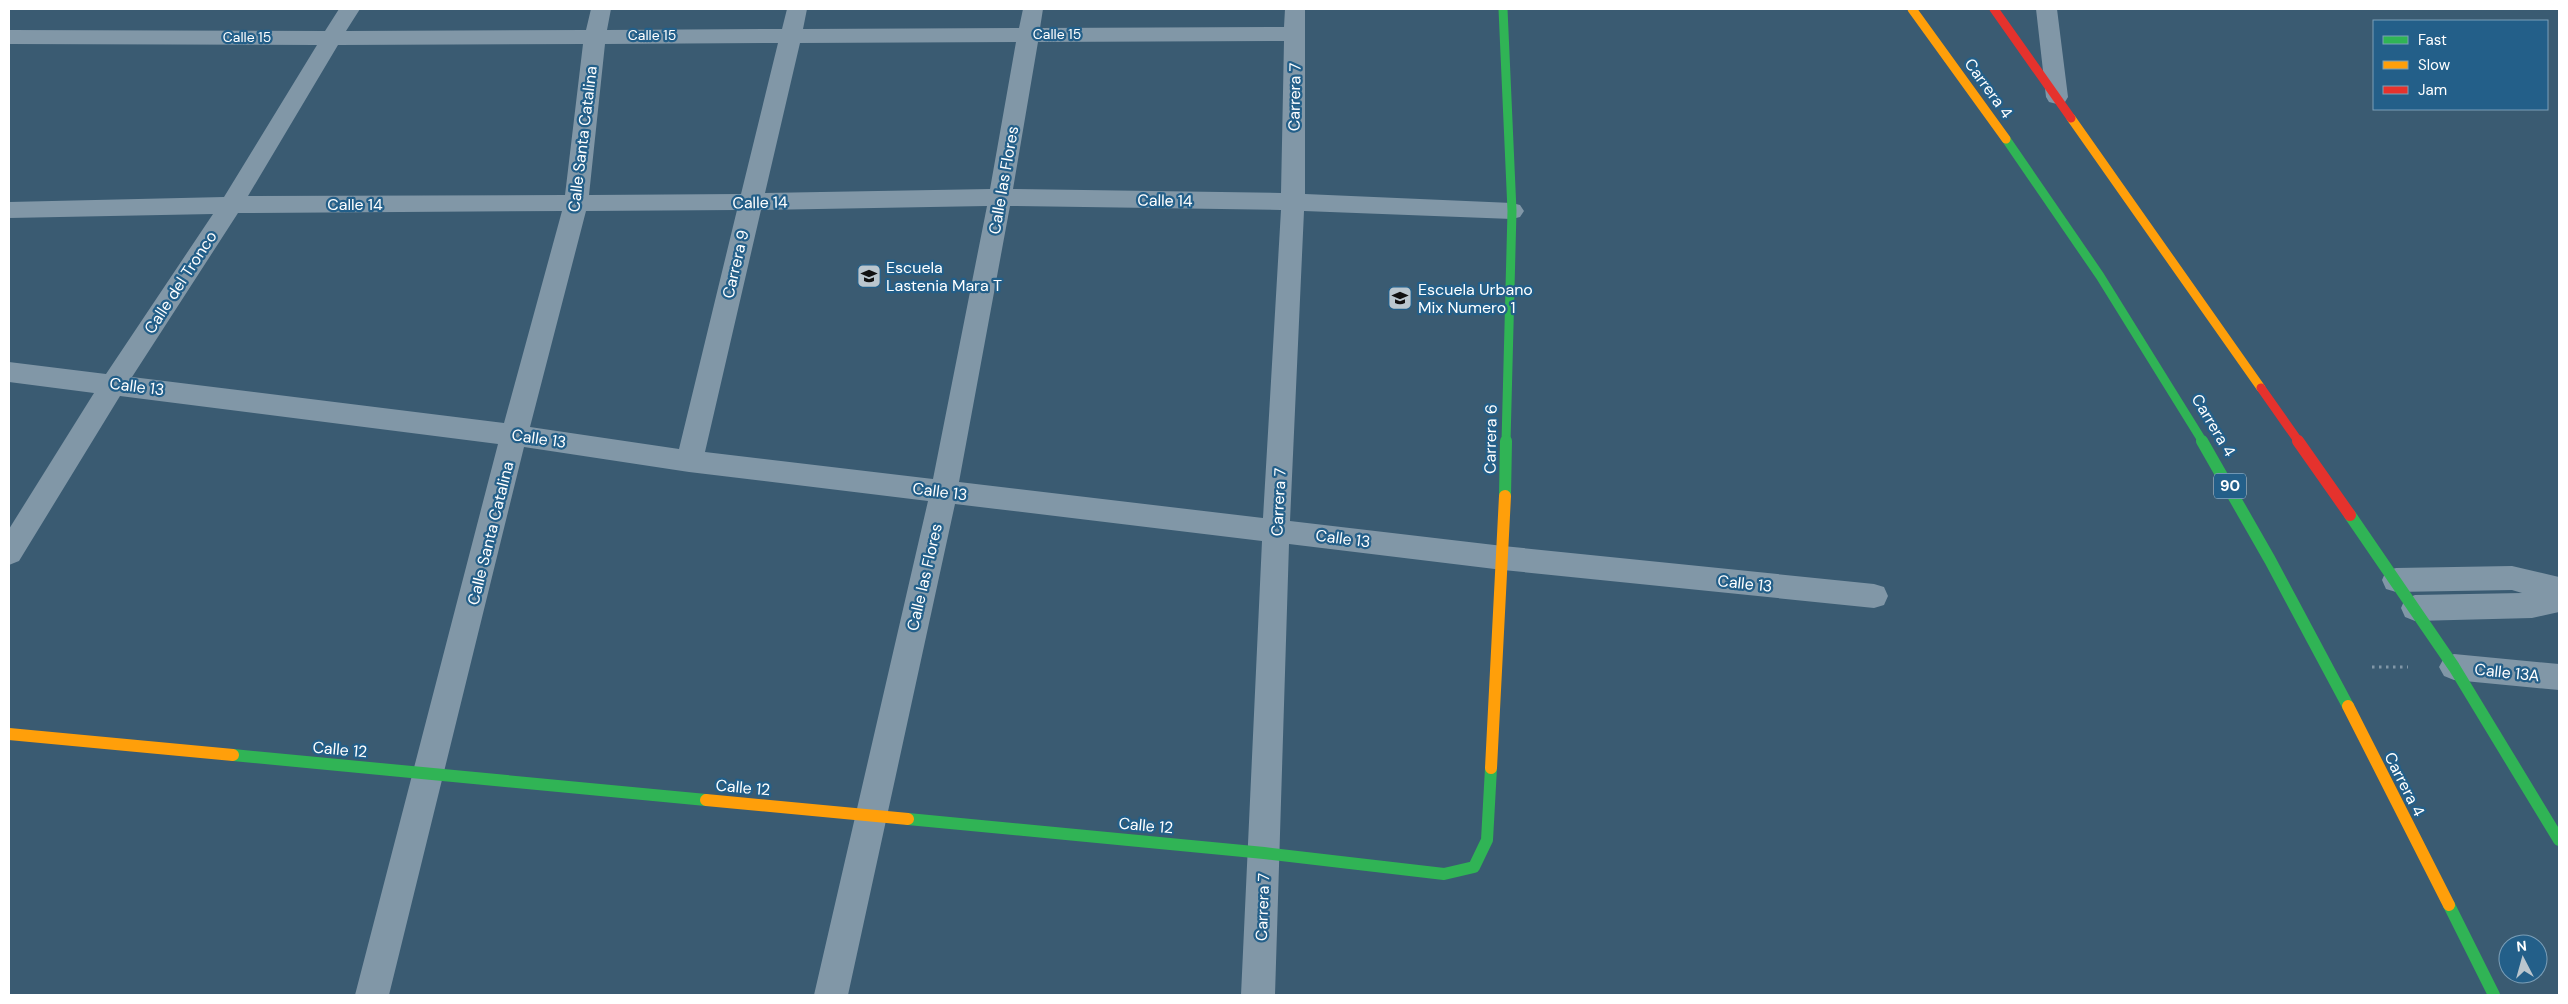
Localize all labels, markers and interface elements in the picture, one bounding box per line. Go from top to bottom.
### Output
legend [2373,20,2548,110]
street label: Calle 15 [1033,25,1081,43]
street label: Calle 15 [628,26,676,44]
street label: Calle 15 [223,28,271,46]
text: Fast [2418,30,2447,50]
street label: Carrera 4 [1960,54,2018,123]
text: Slow [2418,55,2451,75]
street label: Carrera 7 [1283,63,1306,131]
street label: Calle Santa Catalina [563,65,602,213]
text: Jam [2418,80,2447,100]
street label: Calle las Flores [984,124,1023,236]
street label: Calle 14 [1137,190,1193,211]
street label: Calle 14 [732,192,788,213]
street label: Calle 14 [327,194,383,215]
street label: Calle del Tronco [139,227,222,338]
street label: Carrera 9 [717,228,754,300]
place label: Escuela Lastenia Mara T [886,257,1002,296]
school or university icon: Escuela Lastenia Mara T [856,263,882,289]
place label: Escuela Urbano Mix Numero 1 [1418,279,1533,318]
school or university icon: Escuela Urbano Mix Numero 1 [1387,285,1413,311]
street label: Calle 13 [108,373,166,400]
street label: Carrera 4 [2187,390,2241,461]
street label: Carrera 6 [1479,404,1502,474]
street label: Calle 13 [510,424,568,453]
street label: Calle Santa Catalina [462,459,518,607]
street label: Carrera 7 [1266,467,1291,537]
road number: 90 [2214,474,2246,498]
street label: Calle 13 [911,478,969,505]
street label: Calle las Flores [902,521,947,633]
street label: Calle 13 [1314,525,1372,552]
street label: Calle 13 [1716,570,1773,597]
street label: Calle 13A [2473,659,2541,686]
street label: Calle 12 [312,737,368,762]
street label: Carrera 4 [2379,749,2430,820]
street label: Calle 12 [715,775,771,800]
street label: Calle 12 [1118,813,1174,838]
street label: Carrera 7 [1251,873,1274,941]
north arrow [2498,934,2548,984]
text: N [2516,937,2528,956]

